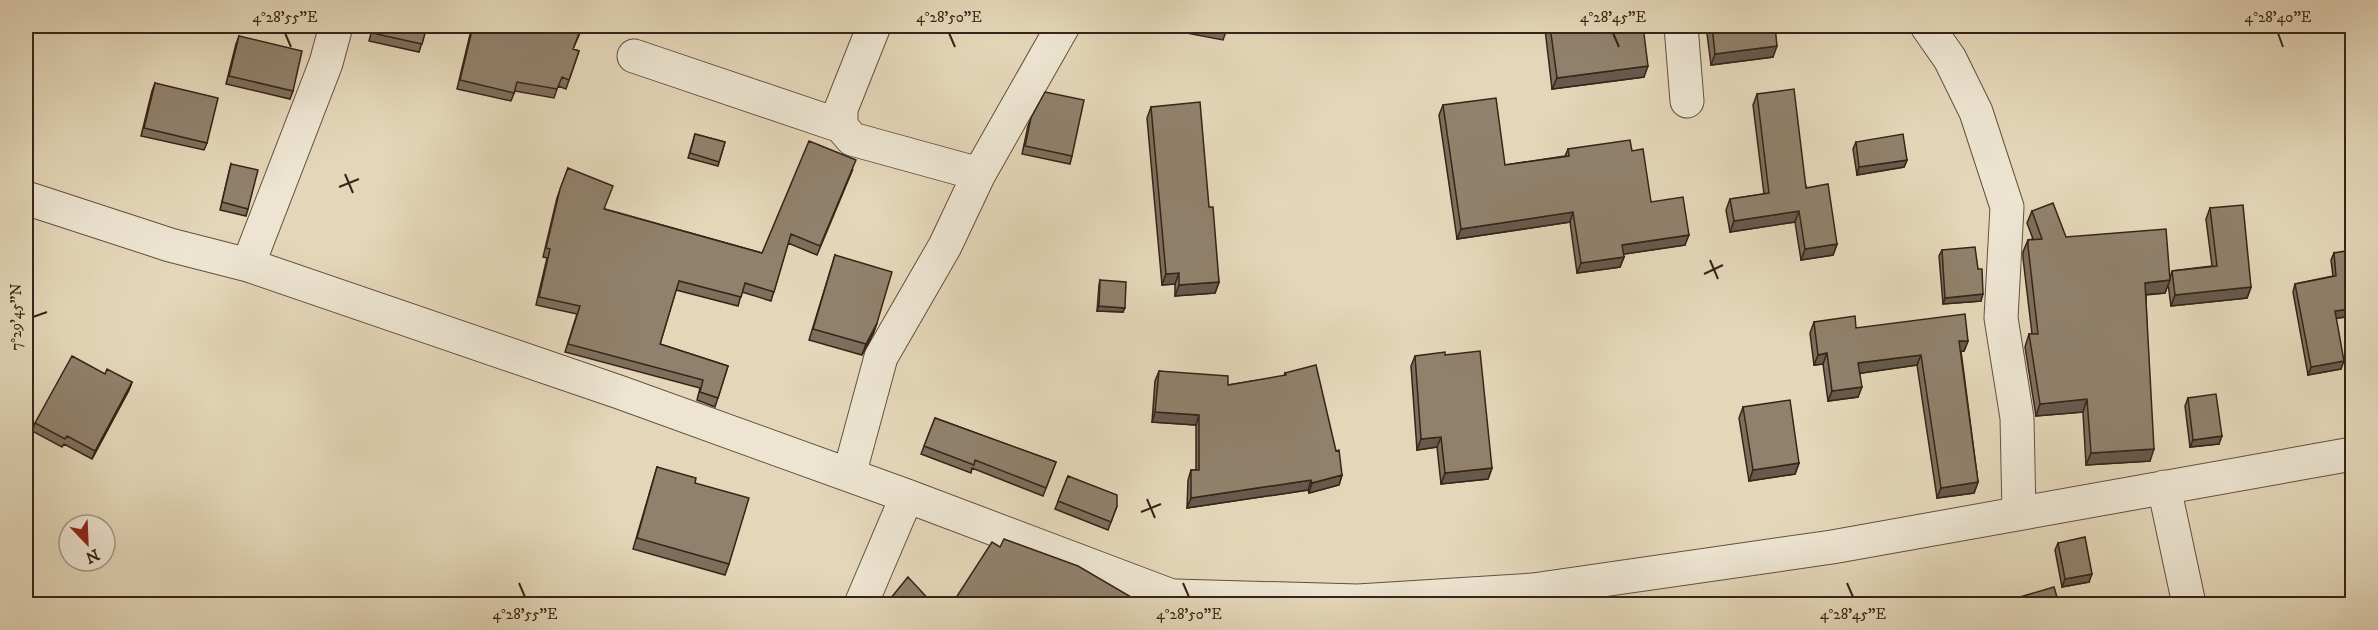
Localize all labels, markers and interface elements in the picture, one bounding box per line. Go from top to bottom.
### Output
text: 4°28'55"E [252,8,318,27]
text: 4°28'50"E [916,8,982,27]
text: 4°28'45"E [1580,8,1646,27]
text: 4°28'40"E [2245,8,2312,27]
text: 7°29'45"N [7,283,26,351]
north arrow [57,513,117,573]
text: N [83,544,102,568]
text: 4°28'55"E [492,605,558,624]
text: 4°28'50"E [1156,605,1222,624]
text: 4°28'45"E [1820,605,1886,624]

